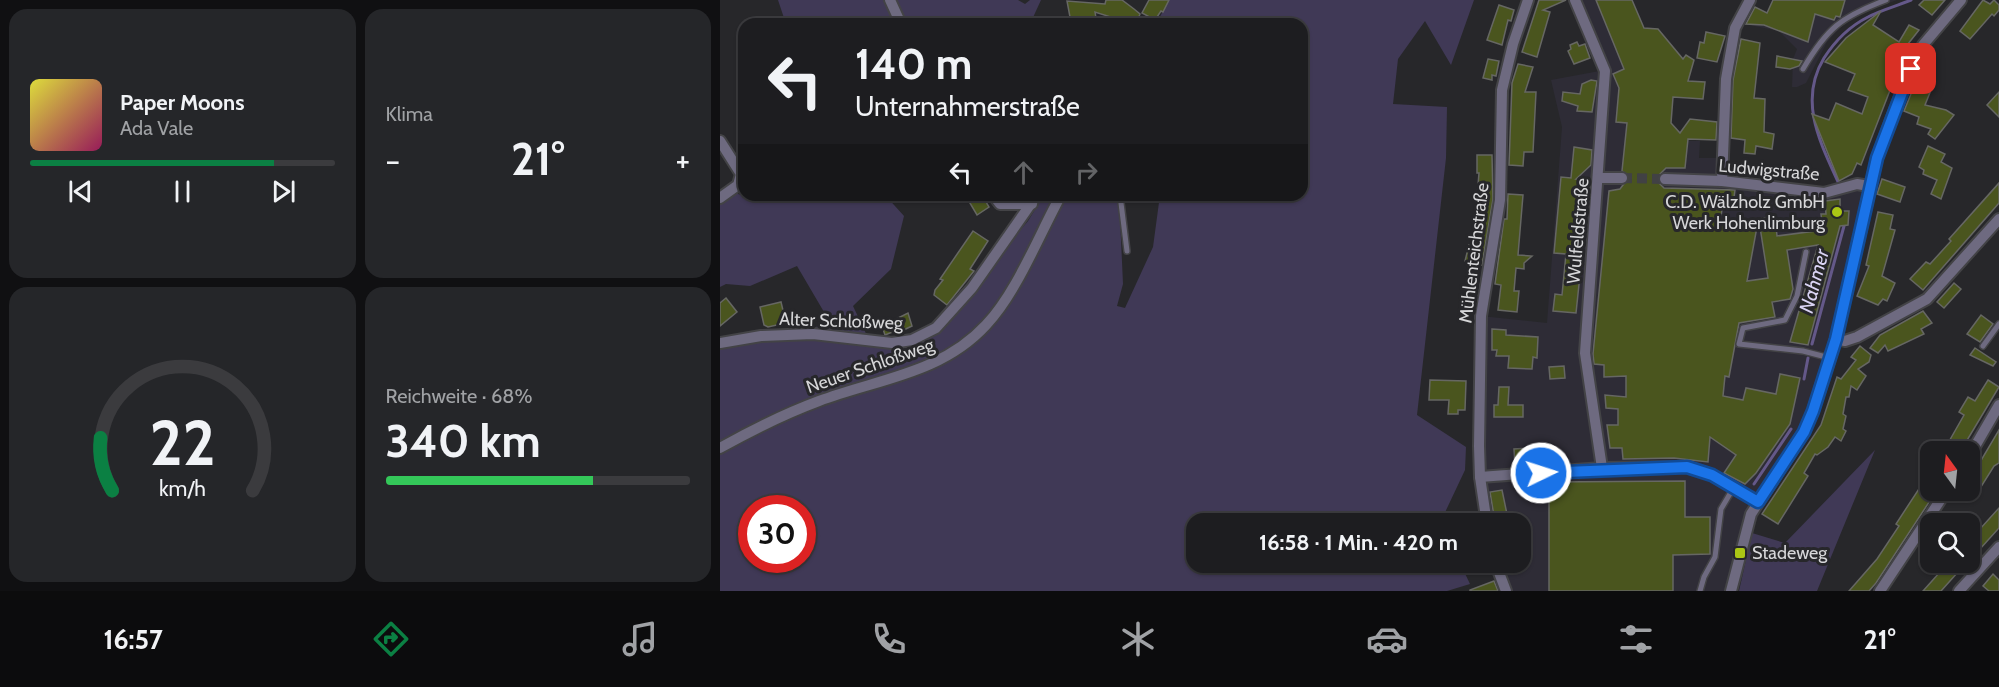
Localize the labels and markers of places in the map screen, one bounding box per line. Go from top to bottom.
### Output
pin [1885,43,1936,94]
place label: C.D. Wälzholz GmbH Werk Hohenlimburg [1665,191,1826,234]
marker: C.D. Wälzholz GmbH Werk Hohenlimburg [1830,205,1844,219]
place label: Stadeweg [1752,542,1828,564]
marker: Stadeweg [1733,546,1747,560]

